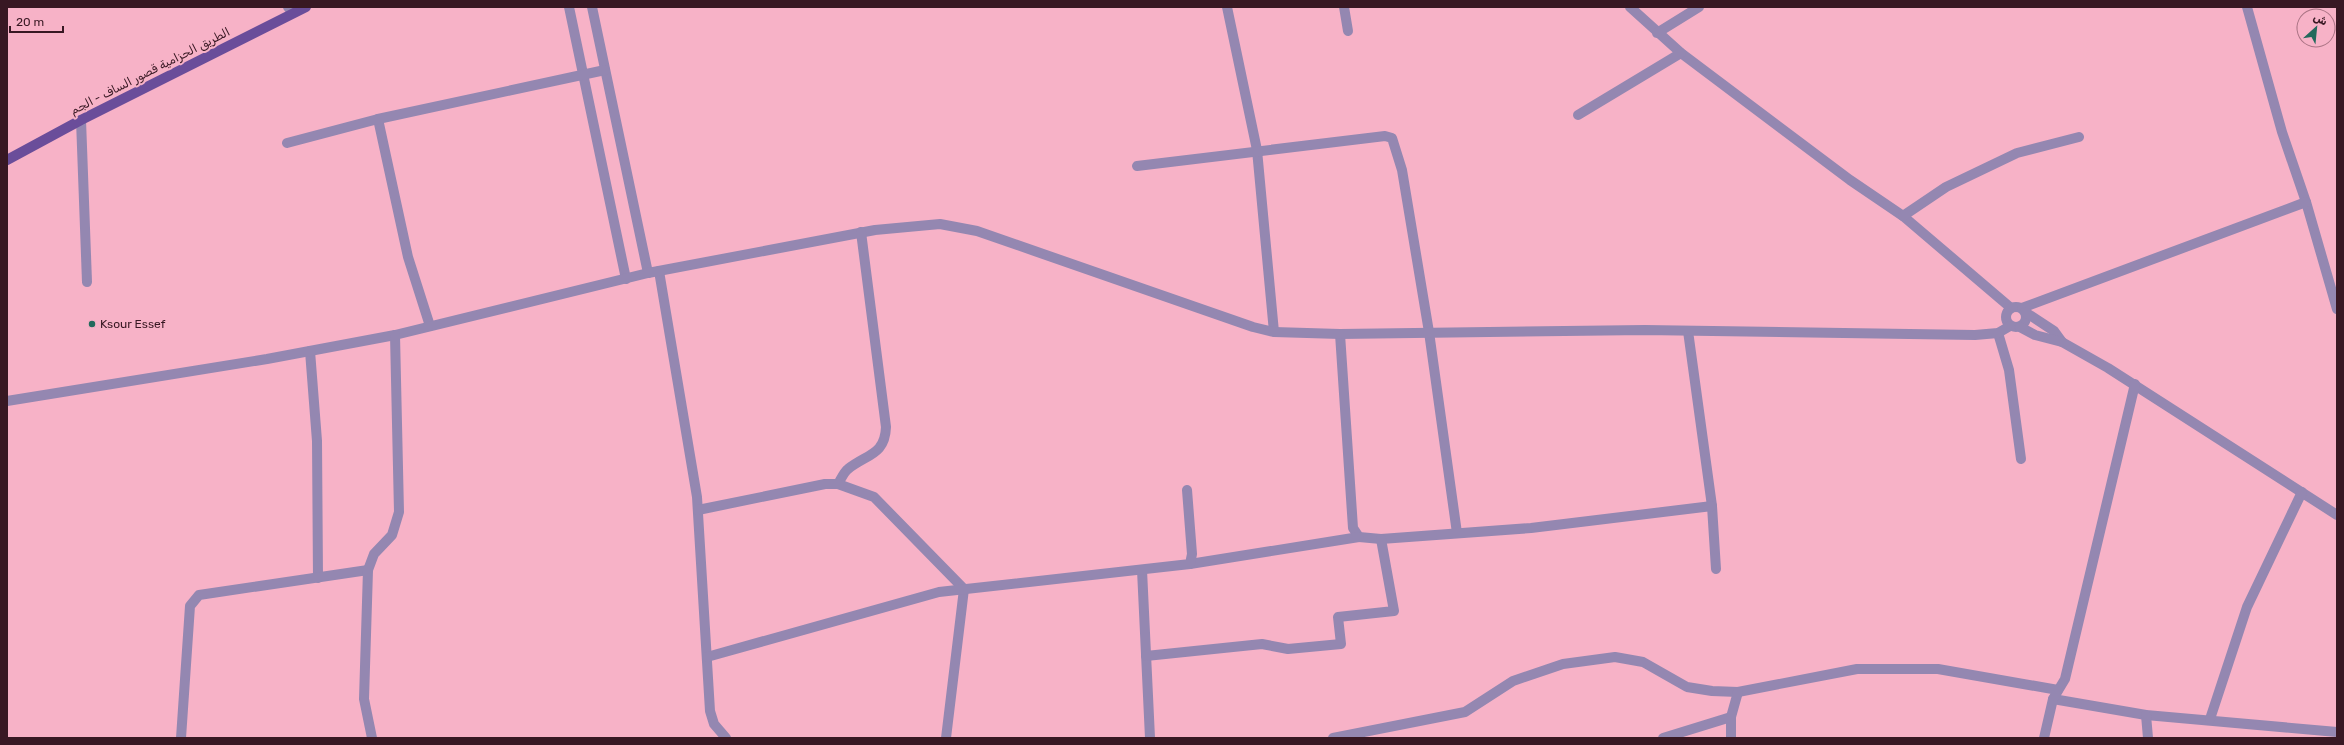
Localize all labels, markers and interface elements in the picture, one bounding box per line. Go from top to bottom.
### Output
scale bar [10,8,63,34]
north arrow [2296,8,2336,48]
text: ش [2311,11,2330,29]
text: 20 m [16,15,44,29]
street label: الطريق الحزامية قصور الساف - الجم [68,25,233,118]
place label: Ksour Essef [100,317,166,331]
marker: Ksour Essef [87,319,97,329]

